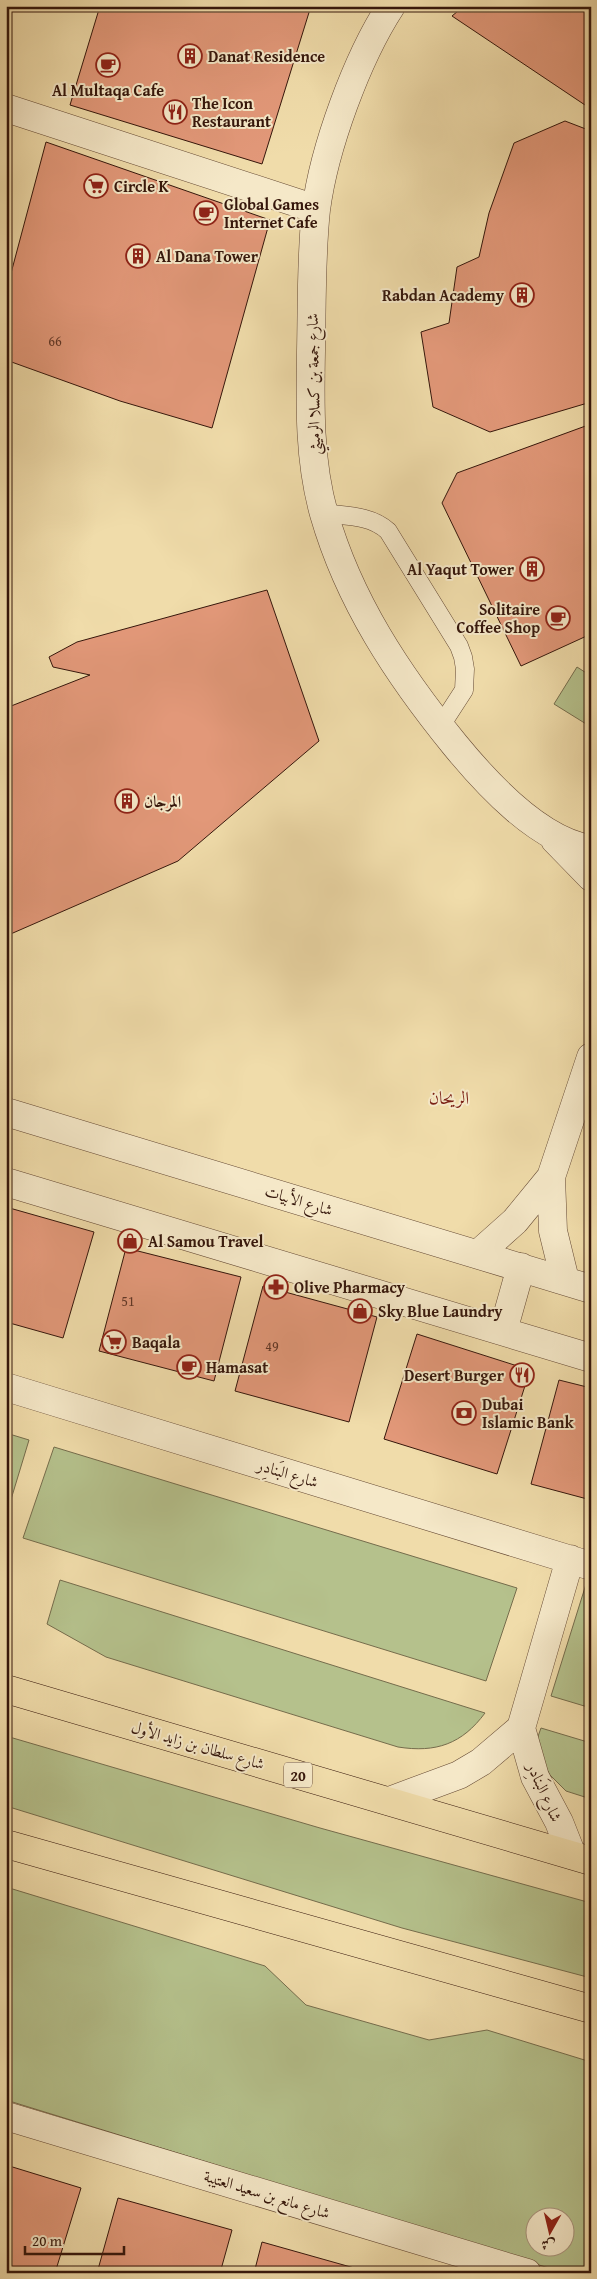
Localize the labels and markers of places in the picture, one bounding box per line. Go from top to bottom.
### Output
building icon: Danat Residence [177,43,203,69]
place label: Danat Residence [208,44,325,68]
cafe icon: Al Multaqa Cafe [95,52,121,78]
place label: Al Multaqa Cafe [52,78,164,102]
place label: The Icon Restaurant [192,91,271,133]
restaurant icon: The Icon Restaurant [162,99,188,125]
supermarket icon: Circle K [83,173,109,199]
place label: Circle K [114,174,170,198]
place label: Global Games Internet Cafe [224,192,319,234]
cafe icon: Global Games Internet Cafe [193,200,219,226]
building icon: Al Dana Tower [125,243,151,269]
place label: Al Dana Tower [156,244,259,268]
building icon: Rabdan Academy [509,282,535,308]
place label: Rabdan Academy [382,283,505,307]
building icon: Al Yaqut Tower [519,556,545,582]
place label: Al Yaqut Tower [407,557,515,581]
place label: Solitaire Coffee Shop [457,597,540,639]
cafe icon: Solitaire Coffee Shop [545,605,571,631]
building icon: المرجان [114,788,140,814]
place label: المرجان [144,789,181,813]
shop icon: Al Samou Travel [117,1228,143,1254]
place label: Al Samou Travel [148,1229,264,1253]
pharmacy icon: Olive Pharmacy [263,1274,289,1300]
place label: Olive Pharmacy [294,1275,406,1299]
shop icon: Sky Blue Laundry [347,1298,373,1324]
place label: Sky Blue Laundry [378,1299,503,1323]
supermarket icon: Baqala [101,1329,127,1355]
place label: Baqala [132,1330,181,1354]
cafe icon: Hamasat [176,1354,202,1380]
place label: Hamasat [206,1355,268,1379]
restaurant icon: Desert Burger [509,1362,535,1388]
place label: Desert Burger [404,1363,505,1387]
place label: Dubai Islamic Bank [482,1392,575,1434]
bank icon: Dubai Islamic Bank [451,1400,477,1426]

